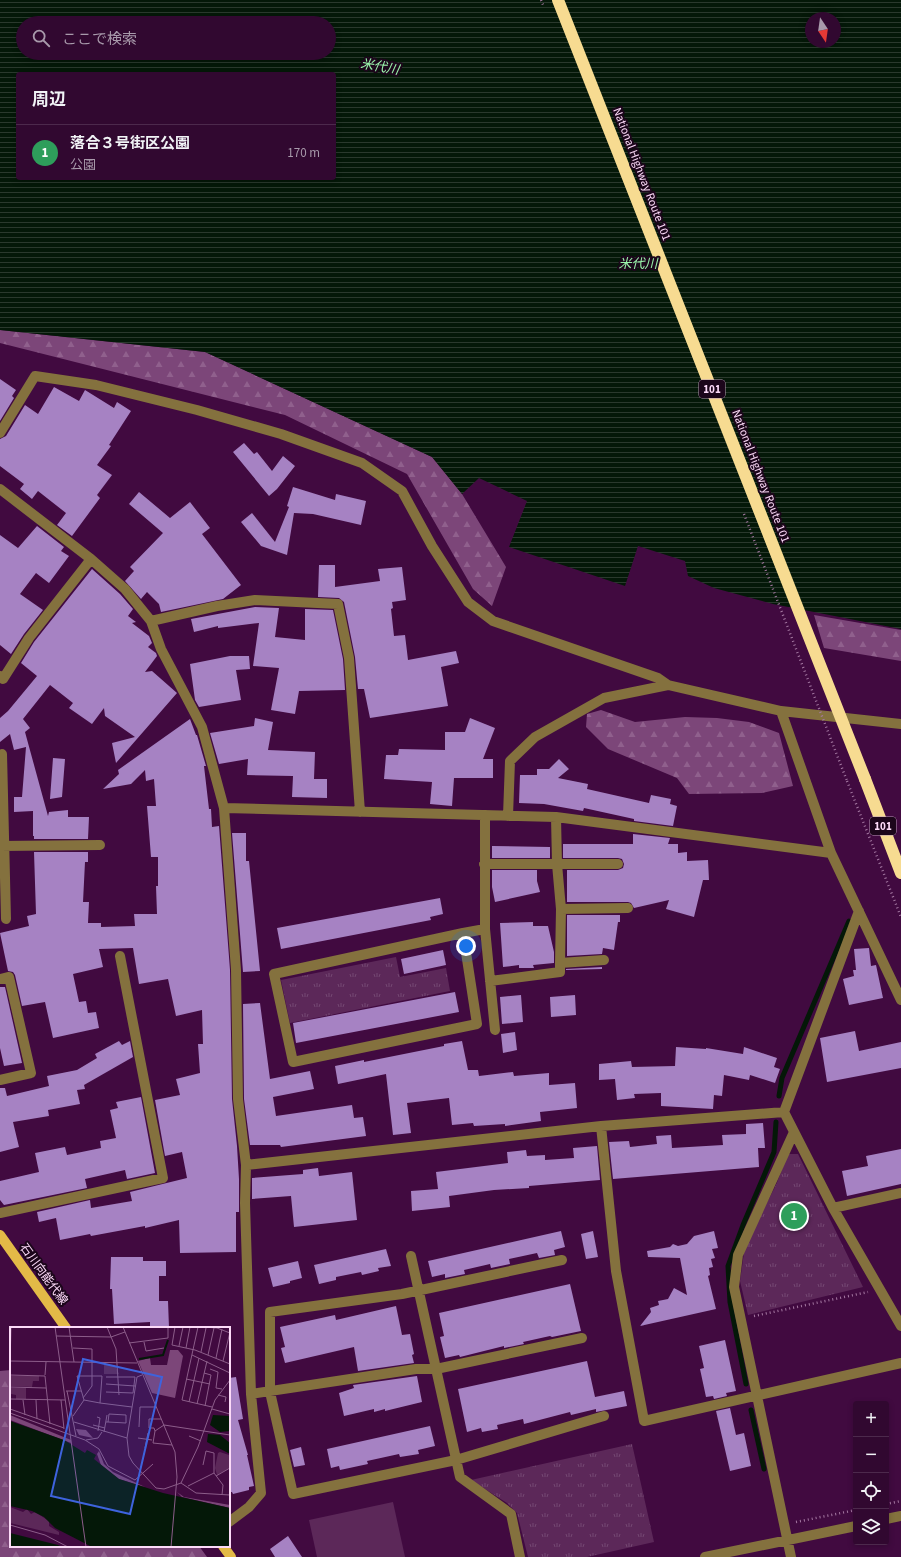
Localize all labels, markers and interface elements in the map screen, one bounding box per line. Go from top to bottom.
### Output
north arrow [805,12,841,48]
search box [16,16,336,60]
icon: search [30,27,52,49]
text: ここで検索 [62,29,137,50]
water label: 米代川 [359,55,403,80]
text: 周辺 [32,88,66,112]
street label: National Highway Route 101 [608,105,675,243]
text: 落合３号街区公園 [70,133,190,154]
text: 1 [42,144,48,162]
text: 170 m [287,144,320,162]
text: 公園 [70,156,96,174]
water label: 米代川 [618,255,659,273]
road number: 101 [699,380,725,398]
street label: National Highway Route 101 [727,407,794,545]
road number: 101 [870,817,896,835]
your location [456,936,476,956]
pin: 1 [781,1201,807,1231]
street label: 石川向能代線 [16,1240,72,1308]
inset map [10,1327,230,1547]
map controls [853,1401,889,1545]
button: + [853,1401,889,1437]
button: − [853,1437,889,1473]
button: locate [853,1473,889,1509]
button: layers [853,1509,889,1545]

